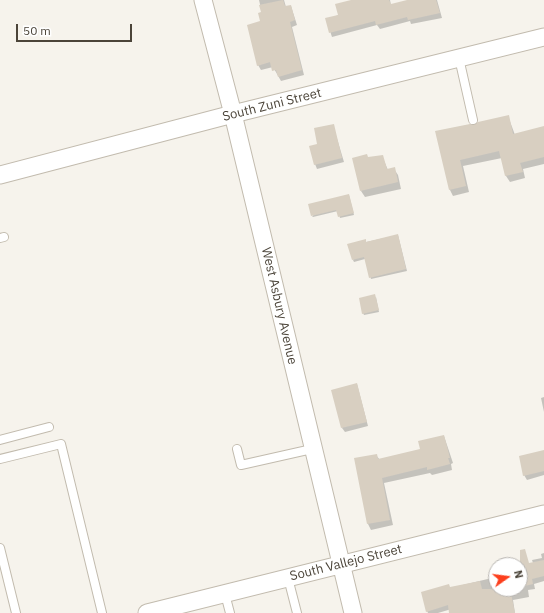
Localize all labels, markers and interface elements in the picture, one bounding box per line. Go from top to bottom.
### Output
scale bar [18,16,134,42]
text: 50 m [23,23,51,38]
street label: South Zuni Street [221,85,323,125]
street label: West Asbury Avenue [258,246,300,366]
street label: South Vallejo Street [288,542,404,584]
north arrow [488,557,528,597]
text: N [511,569,526,580]

